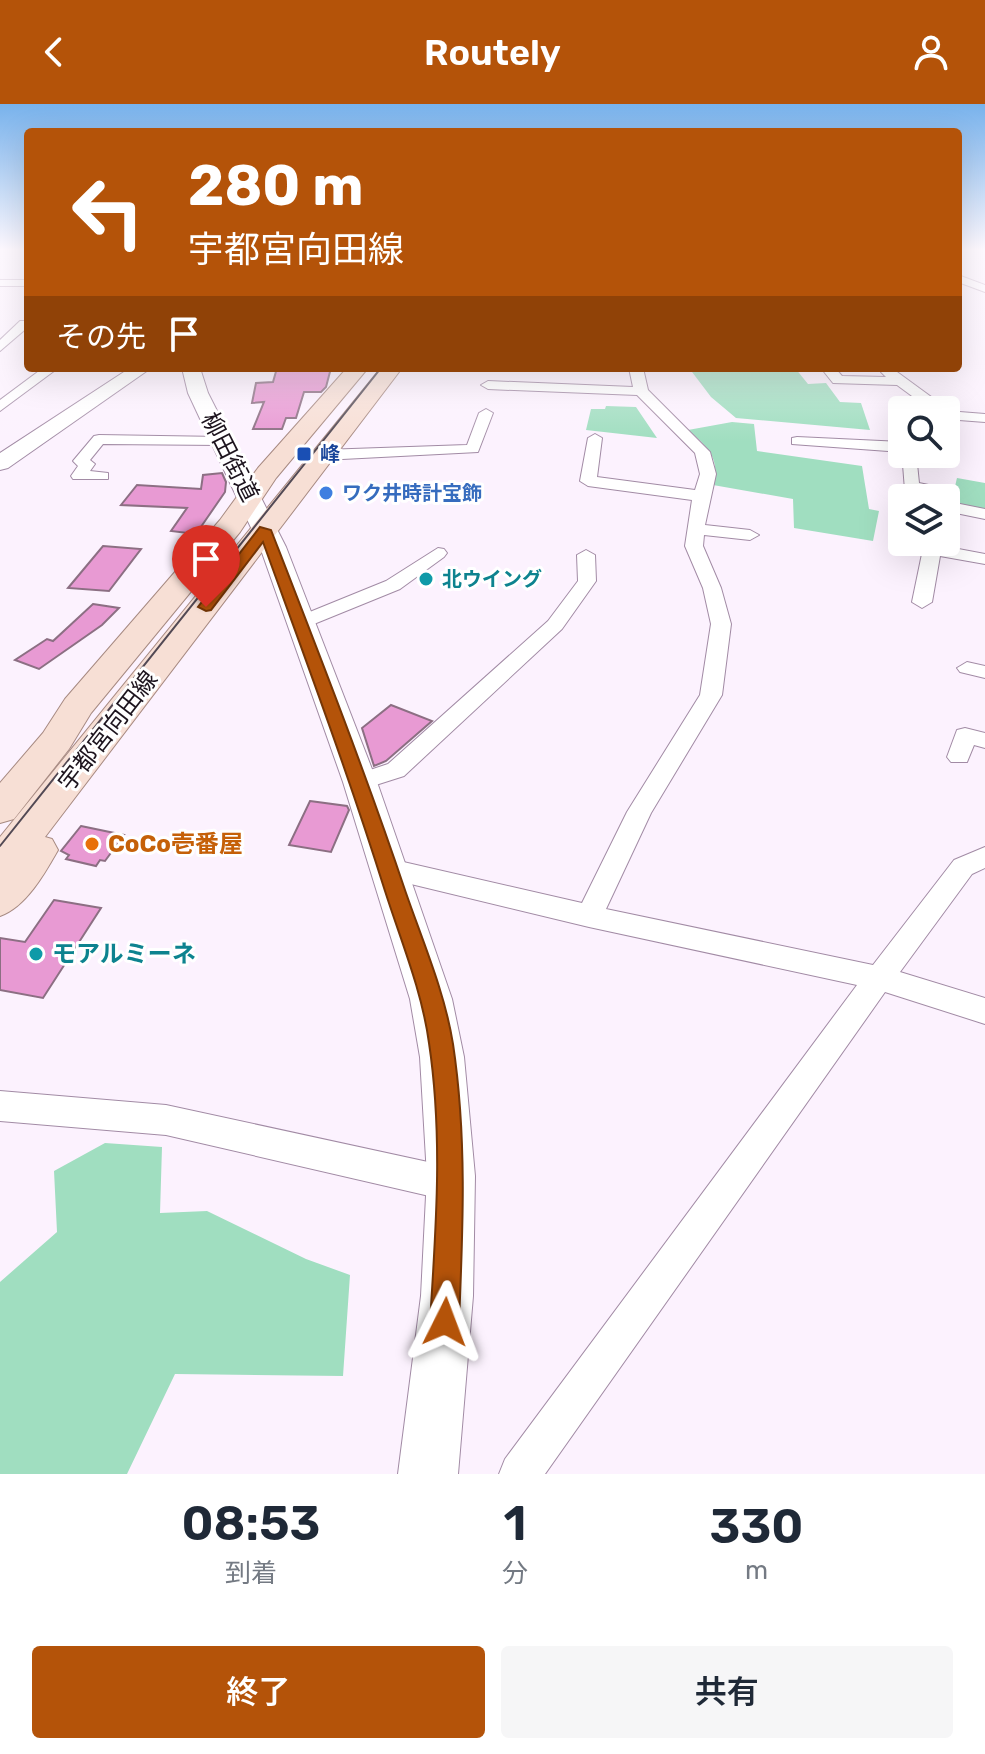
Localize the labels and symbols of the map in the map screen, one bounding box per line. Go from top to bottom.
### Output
street label: 柳田街道 [196,408,264,506]
place label: 峰 [320,442,340,466]
marker: 峰 [295,445,313,463]
place label: ワク井時計宝飾 [342,481,482,505]
marker: ワク井時計宝飾 [317,484,335,502]
pin [172,525,240,607]
place label: 北ウイング [442,567,542,591]
marker: 北ウイング [417,570,435,588]
street label: 宇都宮向田線 [53,666,163,796]
place label: CoCo壱番屋 [108,830,243,858]
marker: CoCo壱番屋 [83,835,101,853]
place label: モアルミーネ [52,940,196,968]
marker: モアルミーネ [27,945,45,963]
position arrow [403,1280,487,1364]

